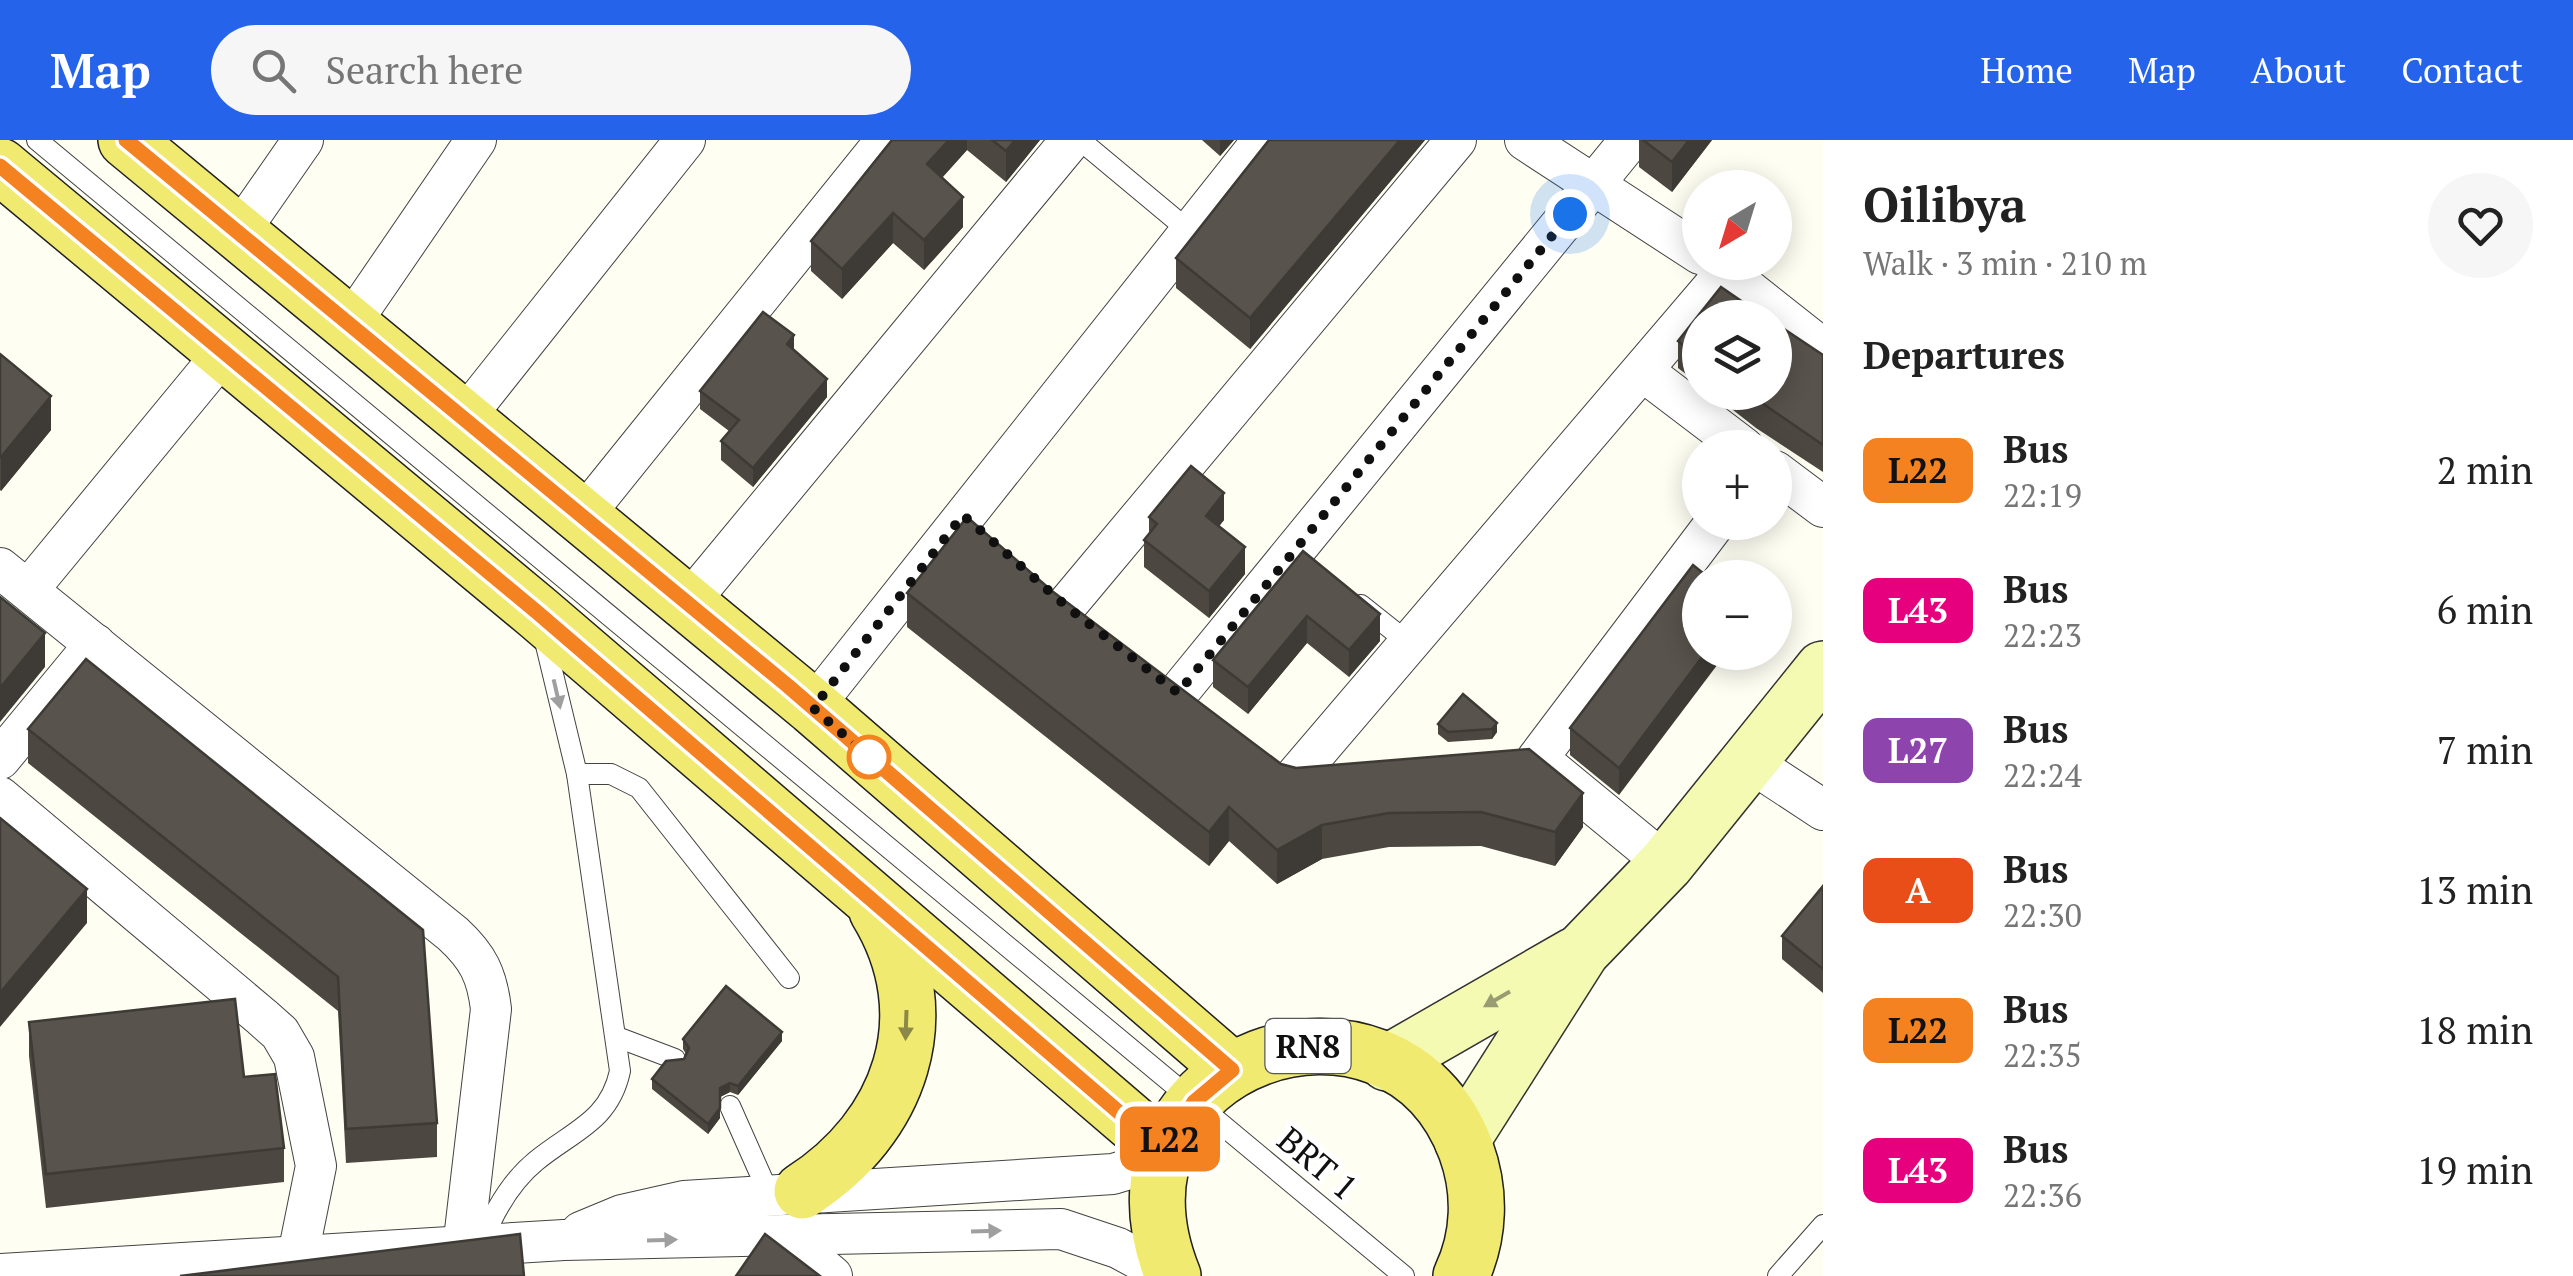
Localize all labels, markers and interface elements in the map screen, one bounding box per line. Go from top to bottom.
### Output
search box [211,25,911,115]
text: Map [50,38,151,102]
icon: search [246,43,301,98]
text: Search here [326,45,523,95]
text: Home [1980,47,2073,93]
text: Map [2128,47,2196,93]
text: About [2251,47,2346,93]
text: Contact [2401,47,2523,93]
north arrow [1682,170,1792,280]
map controls [1682,170,1792,670]
text: Oilibya [1863,172,2027,236]
button: heart [2428,173,2533,278]
your location [1545,189,1595,239]
text: Walk · 3 min · 210 m [1863,242,2147,284]
button: layers [1682,300,1792,410]
text: Departures [1863,330,2065,380]
text: Bus [2003,424,2068,474]
button: + [1682,430,1792,540]
text: 2 min [2437,445,2533,495]
text: L22 [1888,447,1948,493]
text: 22:19 [2003,474,2082,516]
button: − [1682,560,1792,670]
text: Bus [2003,564,2068,614]
text: 6 min [2437,585,2533,635]
text: L43 [1888,587,1948,633]
text: 22:23 [2003,614,2082,656]
one-way arrow [550,679,565,710]
text: Bus [2003,704,2068,754]
text: 7 min [2437,725,2533,775]
text: L27 [1888,727,1948,773]
unlabelled marker [848,736,890,778]
text: 22:24 [2003,754,2082,796]
text: Bus [2003,844,2068,894]
text: 13 min [2416,865,2533,915]
text: A [1905,867,1931,913]
text: 22:30 [2003,894,2082,936]
text: Bus [2003,984,2068,1034]
one-way arrow [1483,991,1512,1008]
text: 18 min [2416,1005,2533,1055]
text: L22 [1888,1007,1948,1053]
one-way arrow [898,1009,914,1041]
road number: RN8 [1266,1019,1350,1073]
text: 22:35 [2003,1034,2082,1076]
line badge: L22 [1112,1106,1228,1172]
text: L22 [1140,1116,1200,1162]
street label: BRT 1 [1268,1116,1368,1210]
text: Bus [2003,1124,2068,1174]
text: 19 min [2416,1145,2533,1195]
text: L43 [1888,1147,1948,1193]
text: 22:36 [2003,1174,2082,1216]
one-way arrow [971,1223,1003,1239]
one-way arrow [646,1231,678,1247]

